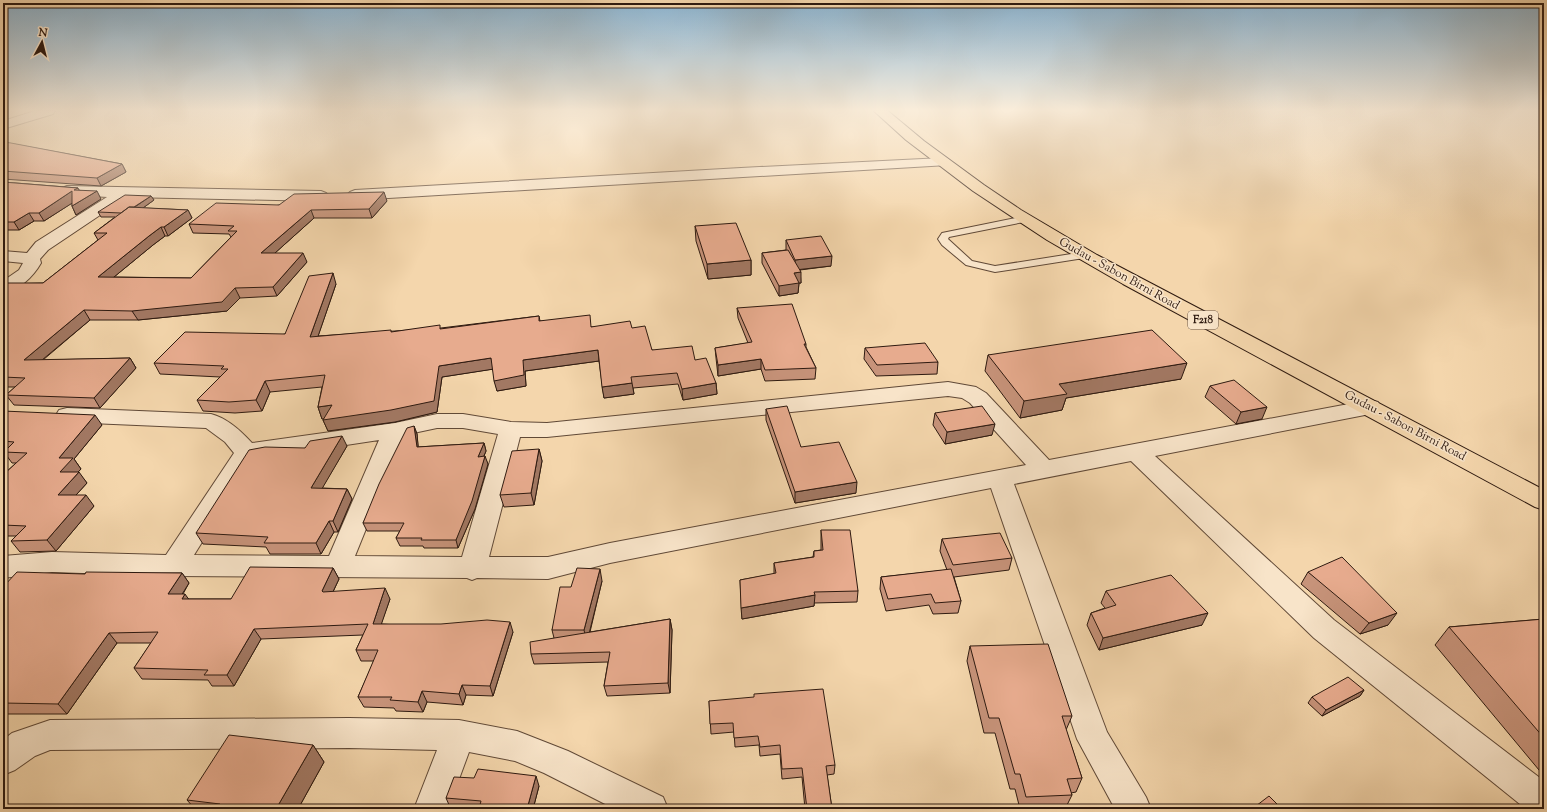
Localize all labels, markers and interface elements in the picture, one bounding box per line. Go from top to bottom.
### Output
north arrow [22,22,62,62]
text: N [37,24,49,42]
street label: Gudau - Sabon Birni Road [1055,233,1183,315]
road number: F218 [1188,311,1218,329]
street label: Gudau - Sabon Birni Road [1341,386,1469,466]

